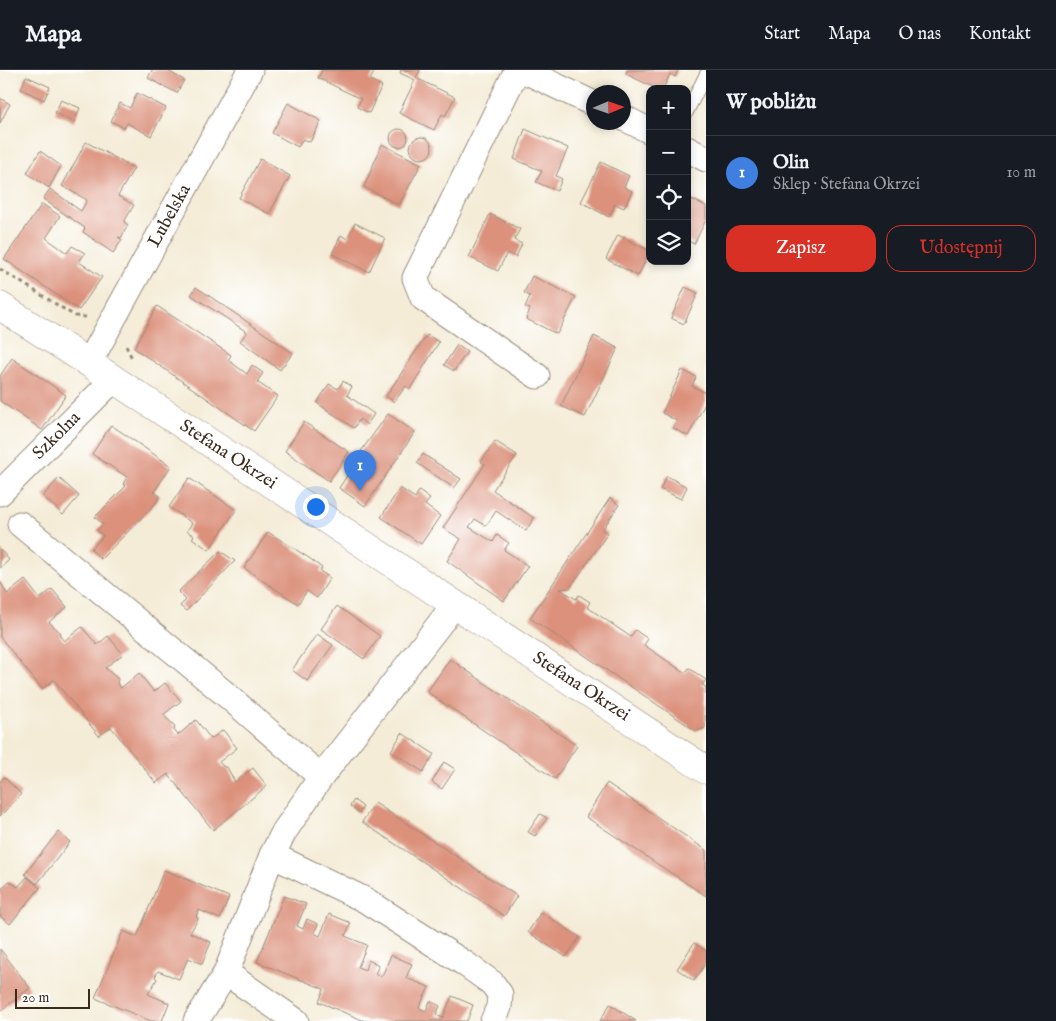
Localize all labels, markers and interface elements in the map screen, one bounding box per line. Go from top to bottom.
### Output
text: Mapa [25,19,81,50]
text: Start [764,23,800,46]
text: Mapa [828,23,871,46]
text: O nas [899,23,941,46]
text: Kontakt [969,23,1031,46]
north arrow [586,85,631,130]
map controls [646,85,691,265]
button: + [646,85,691,130]
text: W pobliżu [726,89,816,116]
button: − [646,130,691,175]
text: Olin [773,151,809,175]
text: 1 [739,163,745,183]
text: 10 m [1006,163,1036,183]
button: locate [646,175,691,220]
text: Sklep · Stefana Okrzei [773,175,920,195]
street label: Lubelska [143,180,197,252]
button: layers [646,220,691,265]
button: Zapisz [726,225,876,272]
button: Udostępnij [886,225,1036,272]
street label: Szkolna [28,407,86,465]
street label: Stefana Okrzei [175,415,281,495]
pin: 1 [344,450,376,491]
your location [303,494,329,520]
street label: Stefana Okrzei [528,647,634,727]
scale bar [15,986,90,1009]
text: 20 m [22,989,49,1007]

